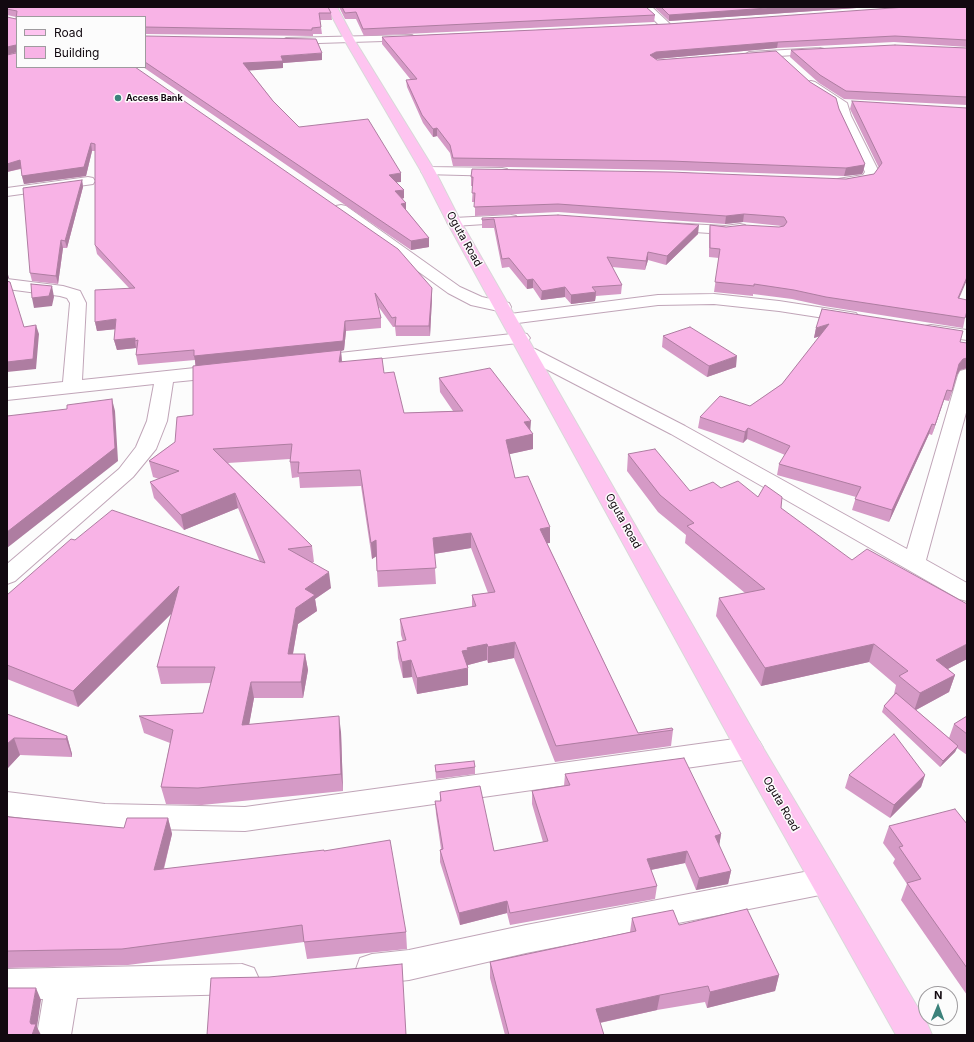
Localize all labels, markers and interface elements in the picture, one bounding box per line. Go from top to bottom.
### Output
legend [16,16,146,68]
text: Road [54,25,83,40]
text: Building [54,45,99,60]
marker: Access Bank [113,93,123,103]
place label: Access Bank [126,93,183,103]
street label: Oguta Road [443,209,485,269]
street label: Oguta Road [602,491,644,551]
street label: Oguta Road [760,774,802,834]
north arrow [918,986,958,1026]
text: N [934,988,943,1002]

